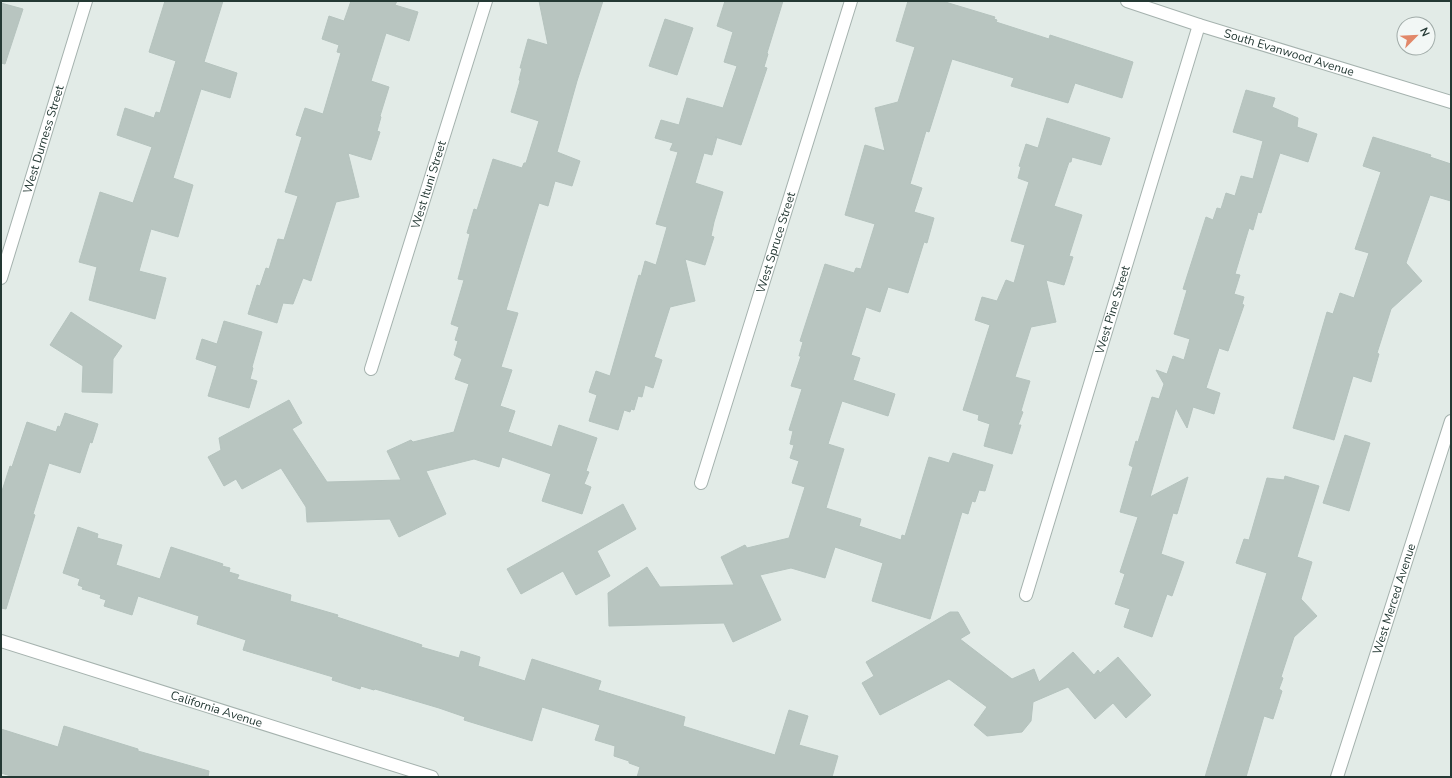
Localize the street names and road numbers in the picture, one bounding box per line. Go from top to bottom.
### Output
street label: South Evanwood Avenue [1222,25,1356,80]
street label: West Durness Street [19,82,68,196]
street label: West Ituni Street [407,138,450,231]
street label: West Spruce Street [753,189,799,295]
street label: West Pine Street [1092,263,1134,356]
street label: West Merced Avenue [1369,541,1419,656]
street label: California Avenue [169,687,264,731]

